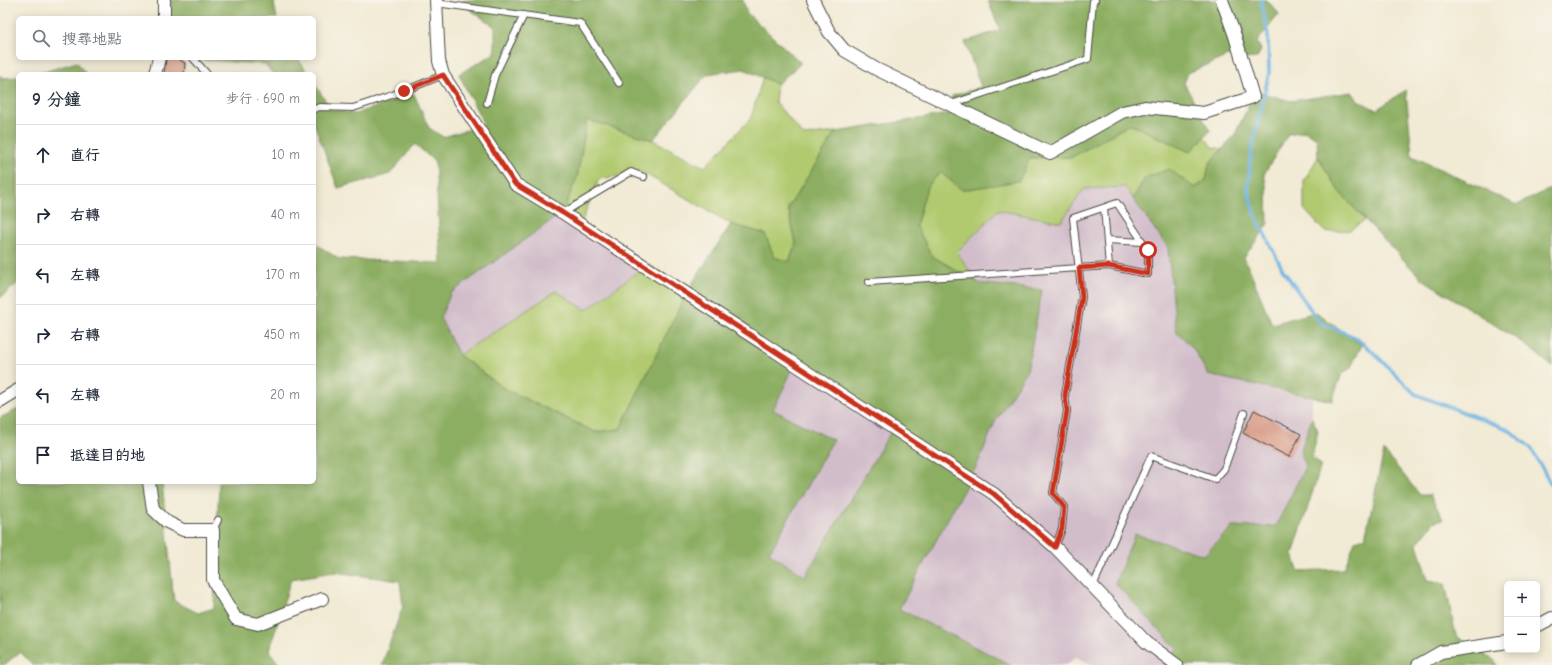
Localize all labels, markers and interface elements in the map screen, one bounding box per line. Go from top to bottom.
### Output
search box [16,16,316,60]
icon: search [30,27,52,49]
text: 搜尋地點 [62,30,122,48]
route end [395,82,413,100]
text: 9 分鐘 [32,90,81,109]
text: 步行 · 690 m [226,91,300,106]
icon: ahead [32,144,54,166]
text: 直行 [70,146,100,164]
text: 10 m [272,147,300,162]
icon: right [32,204,54,226]
text: 右轉 [70,206,100,224]
text: 40 m [271,207,300,222]
route start [1139,241,1157,259]
icon: left [32,264,54,286]
text: 左轉 [70,266,100,284]
text: 170 m [266,267,300,282]
icon: right [32,324,54,346]
text: 右轉 [70,326,100,344]
text: 450 m [264,327,300,342]
icon: left [32,384,54,406]
text: 左轉 [70,386,100,404]
text: 20 m [270,387,300,402]
icon: arrive [32,444,54,466]
text: 抵達目的地 [70,446,145,464]
map controls [1504,581,1540,653]
button: + [1504,581,1540,617]
button: − [1504,617,1540,653]

